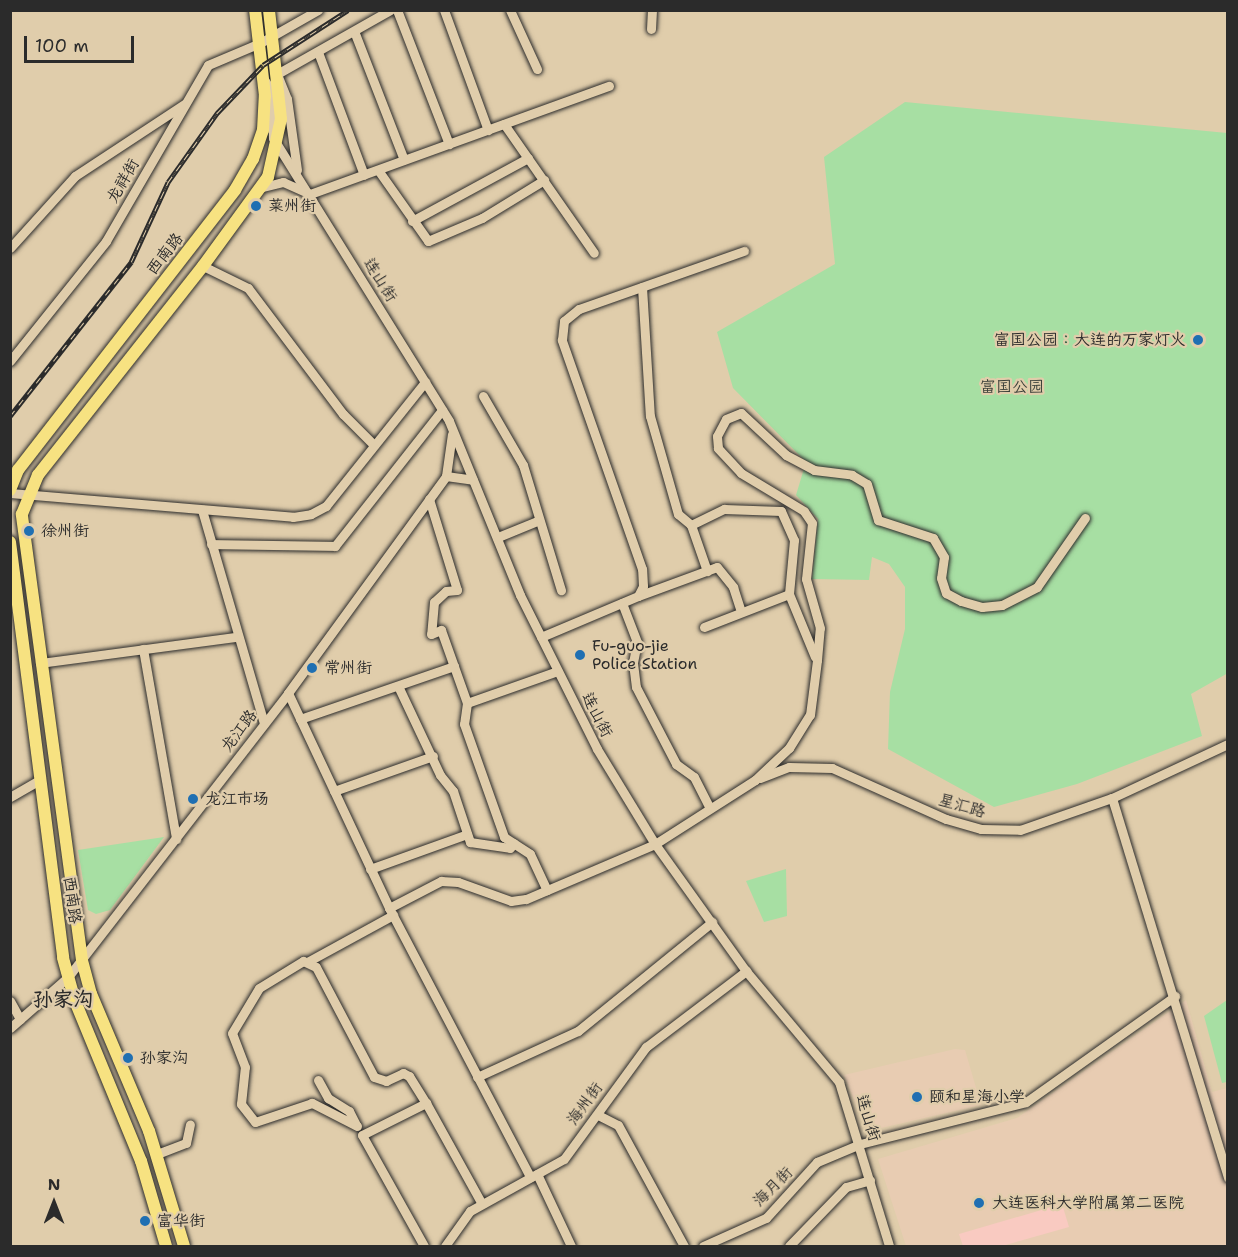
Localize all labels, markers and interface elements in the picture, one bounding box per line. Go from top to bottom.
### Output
scale bar [27,24,136,62]
text: 100 m [35,34,89,58]
street label: 龙祥街 [103,155,143,207]
place label: 莱州街 [268,196,316,216]
marker: 莱州街 [249,199,263,213]
street label: 西南路 [143,229,187,279]
street label: 连山街 [359,255,401,305]
place label: 富国公园：大连的万家灯火 [994,330,1186,350]
marker: 富国公园：大连的万家灯火 [1191,333,1205,347]
park label: 富国公园 [980,377,1044,397]
place label: 徐州街 [41,521,89,541]
marker: 徐州街 [22,524,36,538]
place label: Fu-guo-jie Police Station [592,636,697,674]
marker: Fu-guo-jie Police Station [573,648,587,662]
place label: 常州街 [324,658,372,678]
marker: 常州街 [305,661,319,675]
street label: 连山街 [578,689,616,741]
street label: 龙江路 [217,706,261,756]
place label: 龙江市场 [205,789,269,809]
street label: 星汇路 [936,790,988,822]
marker: 龙江市场 [186,792,200,806]
street label: 西南路 [59,875,85,925]
district label: 孙家沟 [33,987,93,1011]
place label: 孙家沟 [140,1048,188,1068]
marker: 孙家沟 [121,1051,135,1065]
street label: 海州街 [563,1079,607,1129]
place label: 颐和星海小学 [929,1087,1025,1107]
marker: 颐和星海小学 [910,1090,924,1104]
street label: 连山街 [852,1092,884,1144]
street label: 海月街 [749,1163,797,1211]
north arrow [24,1173,84,1233]
text: N [48,1174,60,1195]
place label: 大连医科大学附属第二医院 [992,1193,1184,1213]
marker: 大连医科大学附属第二医院 [970,1194,988,1212]
place label: 富华街 [157,1211,205,1231]
marker: 富华街 [138,1214,152,1228]

